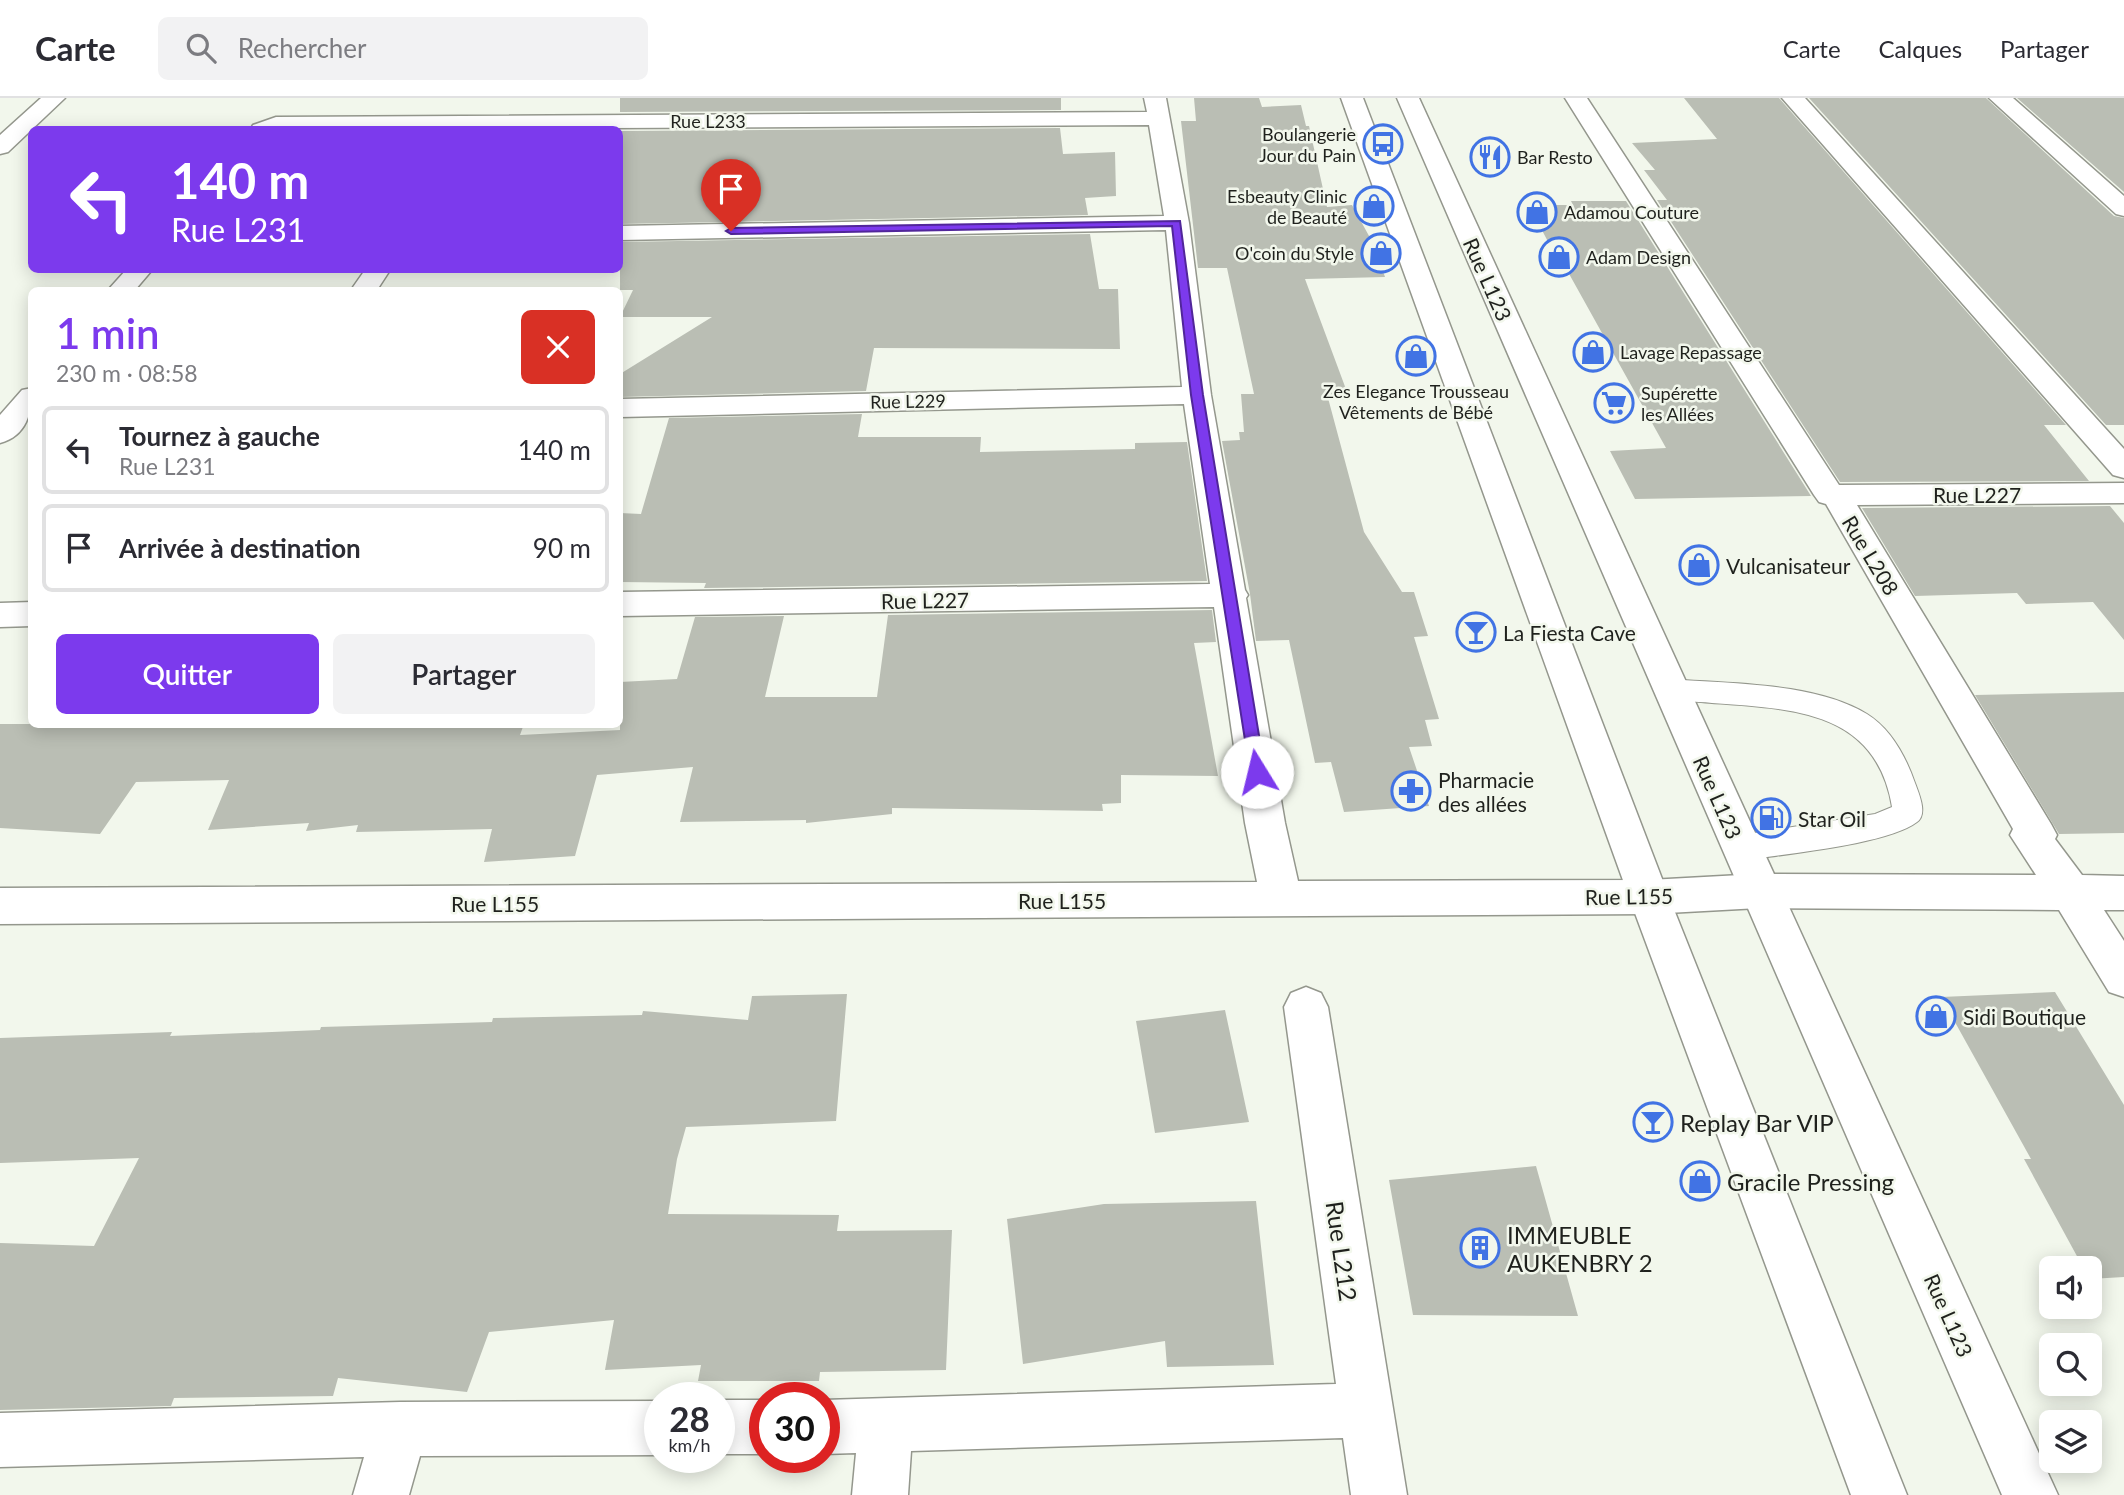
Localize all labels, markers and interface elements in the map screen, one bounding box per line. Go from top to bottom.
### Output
search box [158,17,648,80]
text: Carte [35,28,116,68]
icon: search [182,29,220,67]
text: Rechercher [238,32,367,64]
text: Carte [1783,34,1841,63]
text: Calques [1879,34,1962,63]
text: Partager [2000,34,2089,63]
street label: Rue L233 [670,110,746,132]
place label: Boulangerie Jour du Pain [1259,123,1356,166]
bus stop icon: Boulangerie Jour du Pain [1362,123,1404,165]
restaurant icon: Bar Resto [1469,136,1511,178]
place label: Bar Resto [1517,146,1593,168]
text: 140 m [171,151,309,209]
icon: left [56,154,147,245]
pin [701,159,761,231]
icon: arrive [712,170,750,208]
place label: Esbeauty Clinic de Beauté [1227,185,1347,228]
shop icon: Esbeauty Clinic de Beauté [1353,185,1395,227]
shop icon: Adamou Couture [1516,191,1558,233]
place label: Adamou Couture [1564,201,1699,223]
text: Rue L231 [171,210,305,249]
shop icon: O'coin du Style [1360,232,1402,274]
street label: Rue L123 [1459,234,1517,324]
shop icon: Adam Design [1538,236,1580,278]
place label: O'coin du Style [1235,242,1354,264]
place label: Adam Design [1586,246,1691,268]
text: 1 min [56,308,160,358]
button: close [521,310,595,384]
shop icon: Lavage Repassage [1572,331,1614,373]
shop icon: Zes Elegance Trousseau Vêtements de Bébé [1395,335,1437,377]
place label: Lavage Repassage [1620,341,1762,363]
text: 230 m · 08:58 [56,359,198,387]
place label: Zes Elegance Trousseau Vêtements de Bébé [1323,380,1509,423]
supermarket icon: Supérette les Allées [1593,382,1635,424]
place label: Supérette les Allées [1641,382,1718,425]
street label: Rue L229 [870,389,946,413]
text: Tournez à gauche [119,420,320,452]
icon: left [60,431,98,469]
text: 140 m [518,434,591,466]
text: Rue L231 [119,452,216,480]
street label: Rue L227 [1933,482,2021,507]
street label: Rue L208 [1838,511,1904,599]
icon: arrive [60,529,98,567]
text: Arrivée à destination [119,532,361,564]
text: 90 m [533,532,591,564]
shop icon: Vulcanisateur [1678,544,1720,586]
place label: Vulcanisateur [1726,553,1851,578]
street label: Rue L227 [881,587,969,613]
bar icon: La Fiesta Cave [1455,611,1497,653]
place label: La Fiesta Cave [1503,620,1636,645]
button: Quitter [56,634,319,714]
button: Partager [333,634,595,714]
position arrow [1220,735,1294,809]
street label: Rue L123 [1689,752,1747,842]
place label: Pharmacie des allées [1438,767,1534,816]
pharmacy icon: Pharmacie des allées [1390,770,1432,812]
fuel station icon: Star Oil [1750,797,1792,839]
place label: Star Oil [1798,806,1866,831]
street label: Rue L155 [1585,883,1673,909]
street label: Rue L155 [1018,888,1106,913]
street label: Rue L155 [451,891,539,916]
shop icon: Sidi Boutique [1915,995,1957,1037]
place label: Sidi Boutique [1963,1004,2086,1029]
bar icon: Replay Bar VIP [1632,1101,1674,1143]
place label: Replay Bar VIP [1680,1108,1834,1137]
shop icon: Gracile Pressing [1679,1160,1721,1202]
place label: Gracile Pressing [1727,1167,1894,1196]
street label: Rue L212 [1321,1199,1363,1303]
place label: IMMEUBLE AUKENBRY 2 [1507,1220,1653,1277]
building icon: IMMEUBLE AUKENBRY 2 [1459,1227,1501,1269]
map controls [2039,1256,2102,1473]
button: sound [2039,1256,2102,1319]
street label: Rue L123 [1920,1270,1978,1360]
button: search [2039,1333,2102,1396]
speed limit sign: 30 [749,1382,840,1473]
text: 28 [669,1397,710,1439]
button: layers [2039,1410,2102,1473]
text: km/h [668,1434,711,1456]

